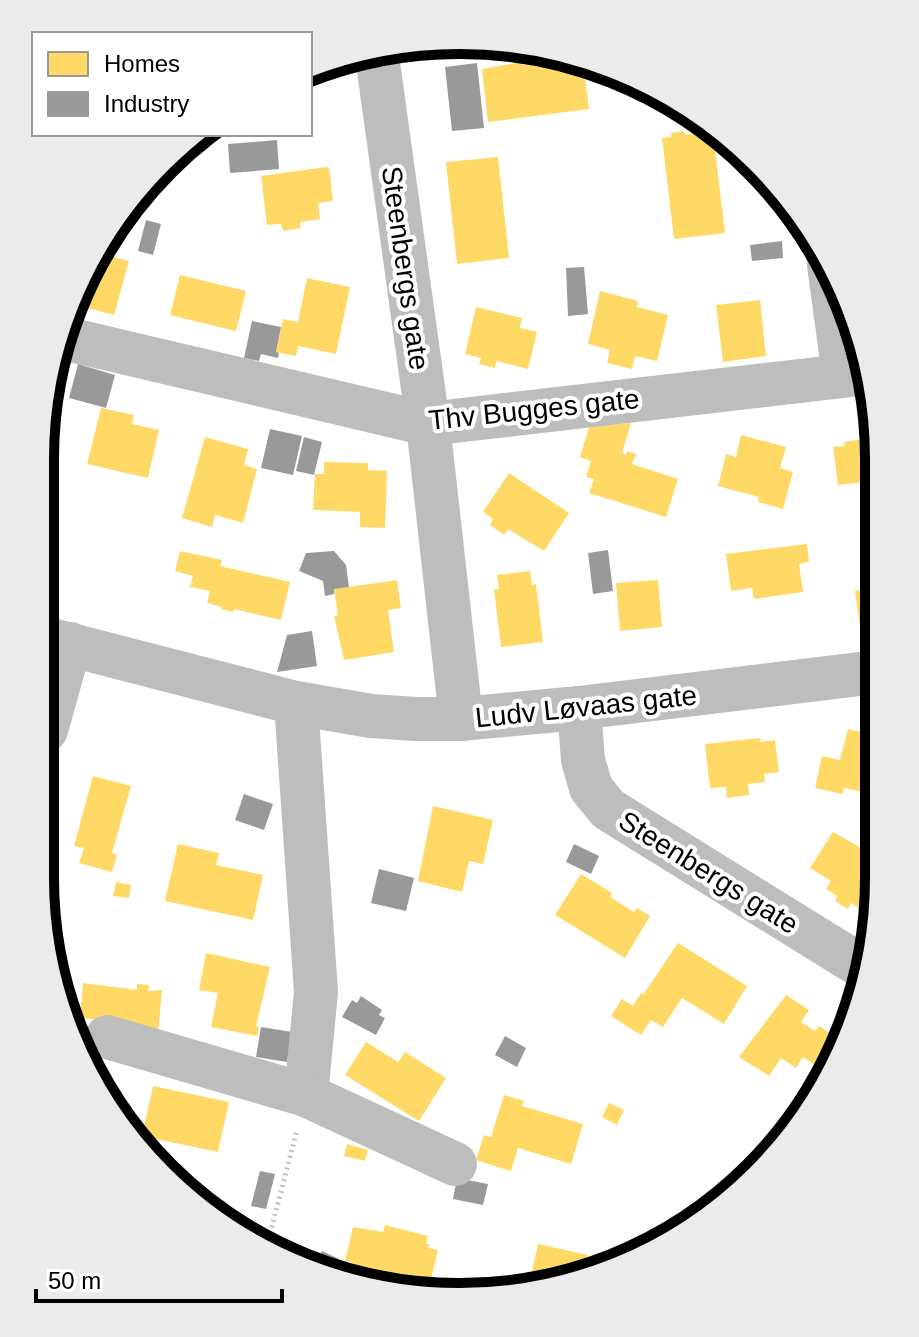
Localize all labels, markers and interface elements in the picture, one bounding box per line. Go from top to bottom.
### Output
legend [32,32,312,136]
text: Homes [104,50,180,77]
text: Industry [104,90,189,117]
street label: Steenbergs gate [376,164,435,372]
street label: Thv Bugges gate [427,383,641,436]
street label: Ludv Løvaas gate [474,679,698,734]
street label: Steenbergs gate [613,805,804,940]
scale bar [36,1253,282,1303]
text: 50 m [48,1267,101,1294]

